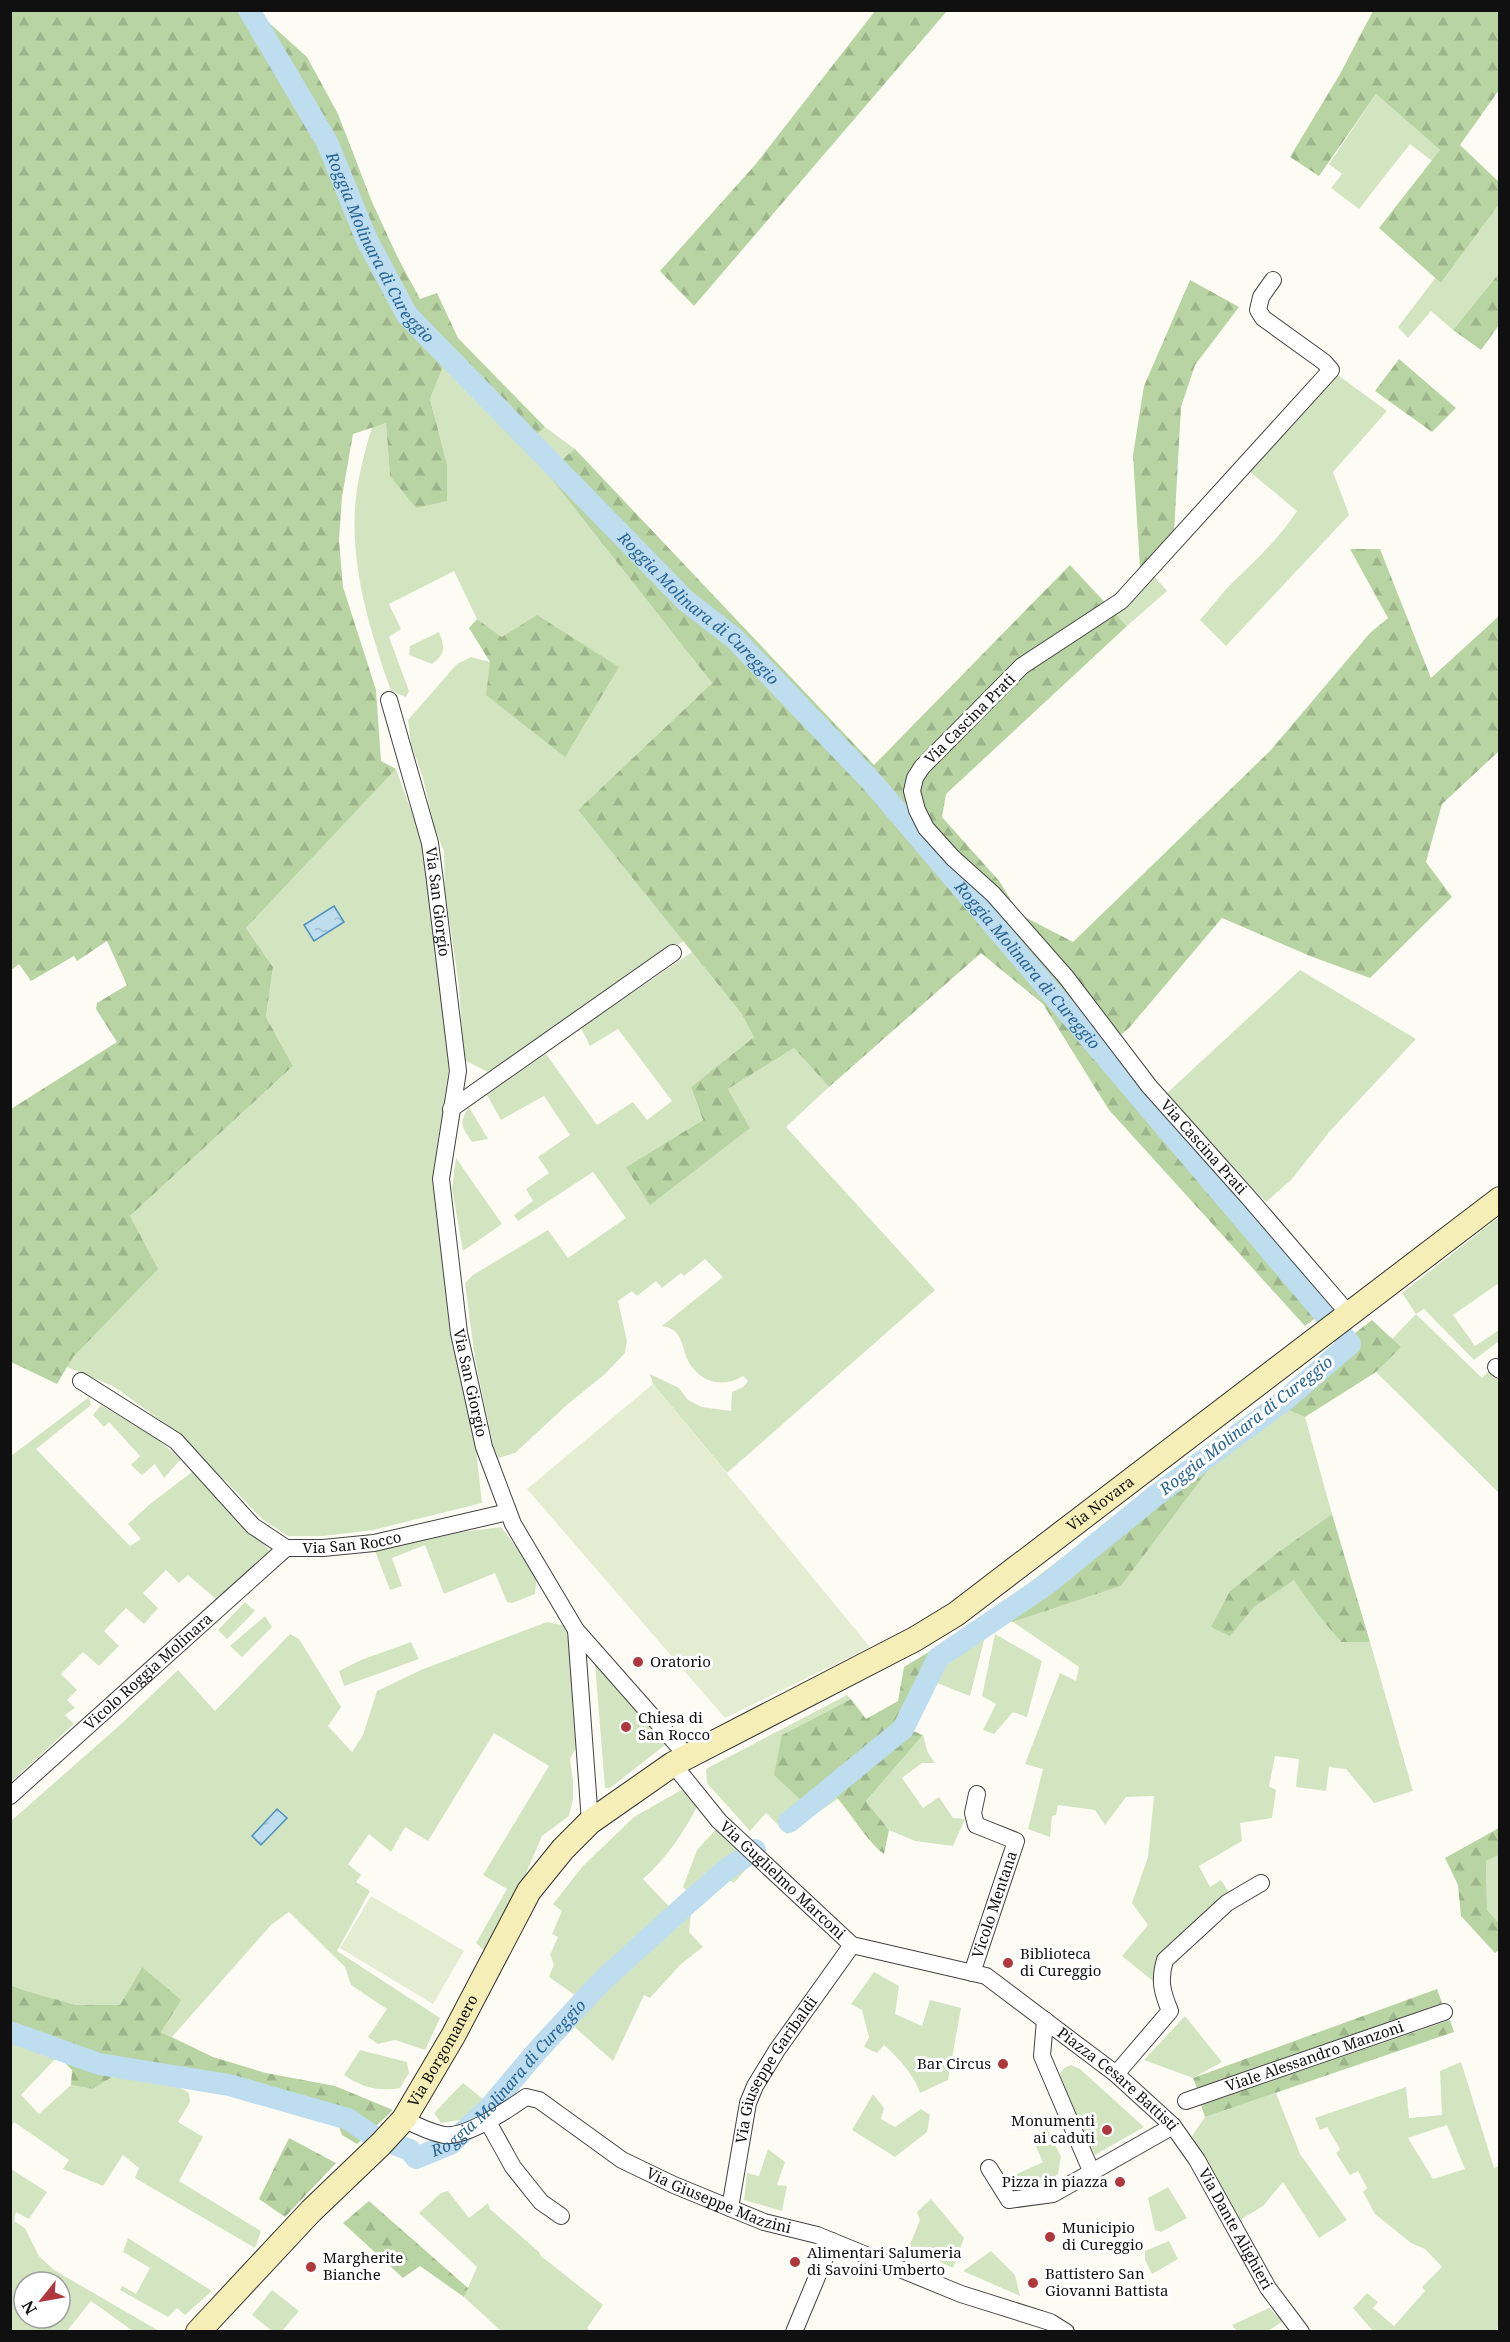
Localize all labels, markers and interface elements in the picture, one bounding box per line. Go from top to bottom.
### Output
water label: Roggia Molinara di Cureggio [321,148,439,348]
water label: Roggia Molinara di Cureggio [613,526,784,689]
street label: Via Cascina Prati [920,669,1019,768]
street label: Via San Giorgio [422,846,455,958]
water label: Roggia Molinara di Cureggio [949,875,1105,1054]
street label: Via Cascina Prati [1157,1095,1252,1198]
street label: Via San Giorgio [449,1327,493,1439]
water label: Roggia Molinara di Cureggio [1154,1350,1337,1500]
street label: Via Novara [1062,1471,1138,1535]
street label: Via San Rocco [303,1526,403,1557]
street label: Vicolo Roggia Molinara [79,1608,216,1734]
place label: Oratorio [650,1651,711,1671]
marker: Oratorio [631,1655,645,1669]
place label: Chiesa di San Rocco [638,1707,710,1744]
marker: Chiesa di San Rocco [619,1720,633,1734]
street label: Via Guglielmo Marconi [716,1816,850,1943]
street label: Vicolo Mentana [967,1848,1021,1961]
place label: Biblioteca di Cureggio [1020,1943,1101,1980]
marker: Biblioteca di Cureggio [1001,1956,1015,1970]
street label: Via Borgomanero [403,1991,482,2110]
street label: Via Giuseppe Garibaldi [730,1992,821,2145]
water label: Roggia Molinara di Cureggio [427,1994,591,2162]
street label: Viale Alessandro Manzoni [1223,2016,1406,2096]
street label: Piazza Cesare Battisti [1054,2022,1184,2134]
place label: Bar Circus [917,2053,991,2073]
marker: Bar Circus [996,2057,1010,2071]
place label: Monumenti ai caduti [1011,2110,1095,2147]
marker: Monumenti ai caduti [1100,2123,1114,2137]
street label: Via Giuseppe Mazzini [643,2162,794,2237]
street label: Via Dante Alighieri [1194,2164,1278,2293]
place label: Pizza in piazza [1002,2171,1108,2191]
marker: Pizza in piazza [1113,2175,1127,2189]
place label: Municipio di Cureggio [1062,2217,1143,2254]
marker: Municipio di Cureggio [1043,2230,1057,2244]
place label: Alimentari Salumeria di Savoini Umberto [807,2242,962,2279]
place label: Margherite Bianche [323,2247,403,2284]
marker: Alimentari Salumeria di Savoini Umberto [788,2255,802,2269]
marker: Margherite Bianche [304,2260,318,2274]
place label: Battistero San Giovanni Battista [1045,2263,1168,2300]
north arrow [12,2270,72,2330]
marker: Battistero San Giovanni Battista [1026,2276,1040,2290]
text: N [16,2296,42,2319]

